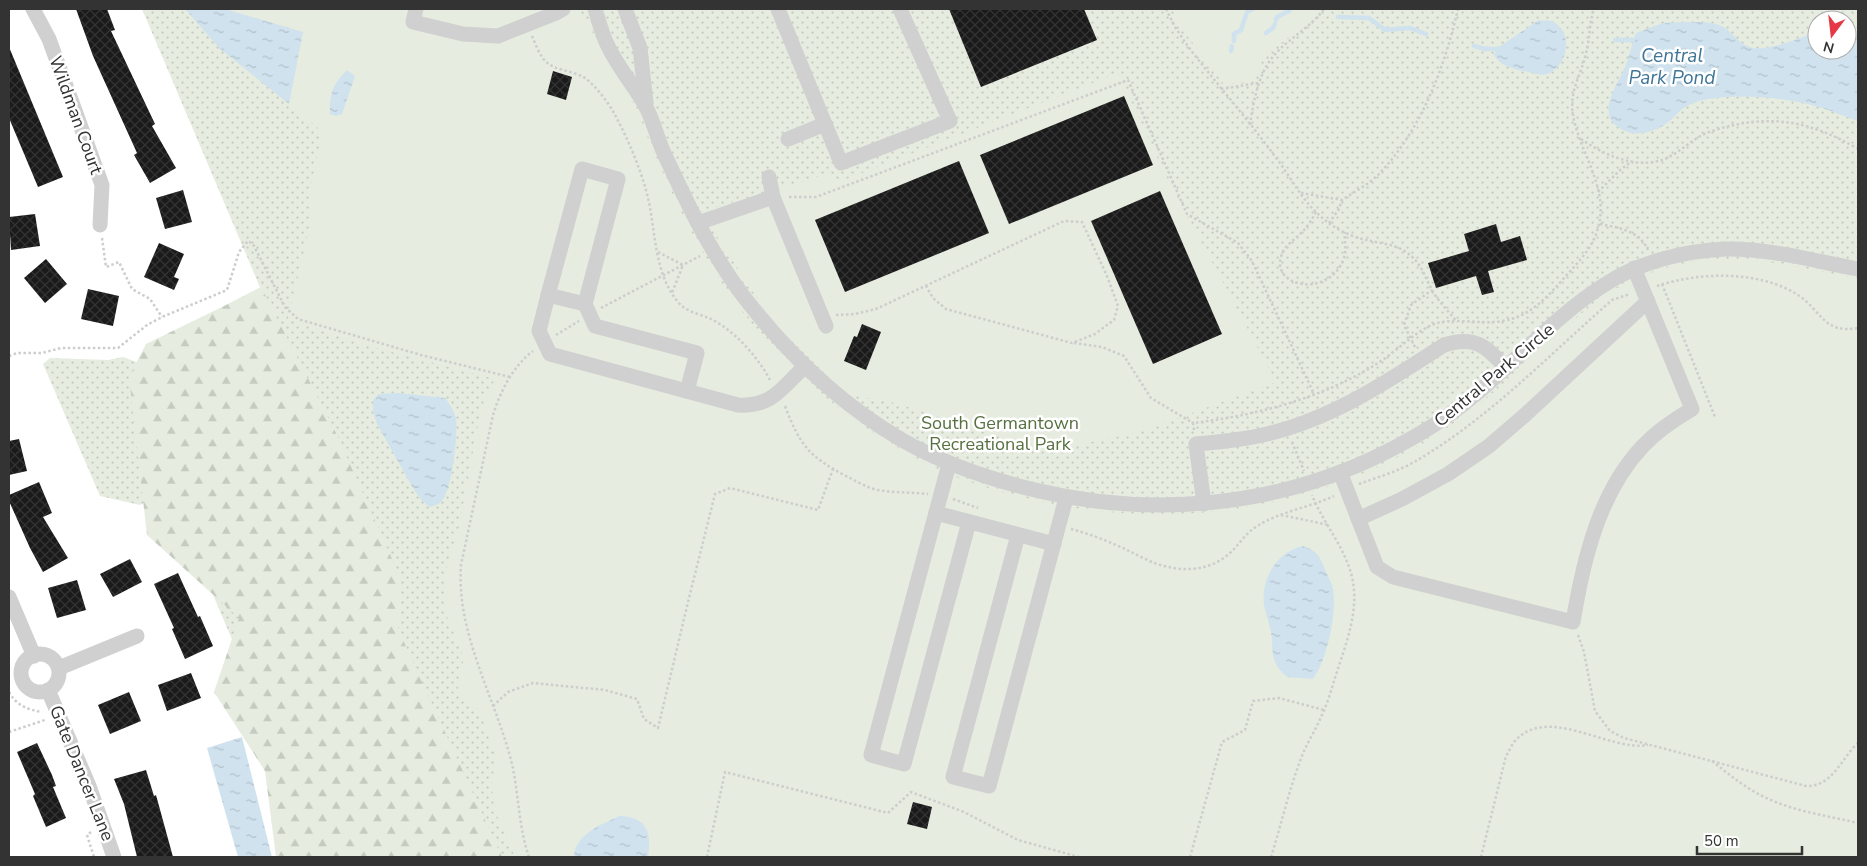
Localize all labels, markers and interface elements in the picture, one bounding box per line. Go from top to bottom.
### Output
north arrow [1807,10,1857,60]
text: N [1821,37,1836,58]
water label: Central Park Pond [1629,43,1716,91]
street label: Wildman Court [43,52,109,178]
street label: Central Park Circle [1429,318,1559,432]
park label: South Germantown Recreational Park [921,411,1079,456]
street label: Gate Dancer Lane [44,702,120,844]
scale bar [1697,824,1802,856]
text: 50 m [1704,831,1739,851]

